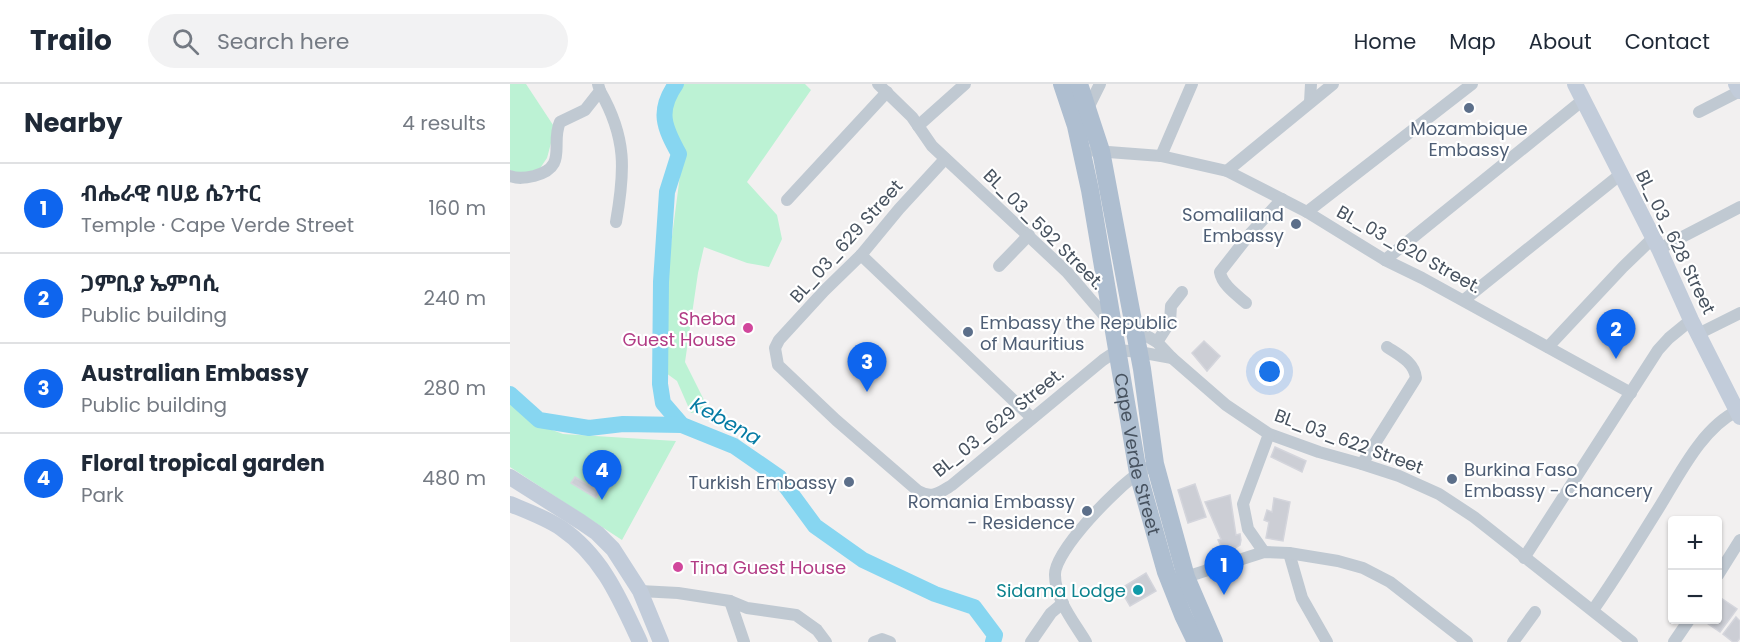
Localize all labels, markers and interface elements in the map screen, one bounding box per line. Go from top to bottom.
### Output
search box [148,14,568,68]
text: Trailo [30,21,112,60]
icon: search [169,25,202,58]
text: Search here [217,26,349,57]
text: Home [1354,27,1416,56]
text: Map [1449,27,1496,56]
text: About [1529,27,1592,56]
text: Contact [1625,27,1710,56]
marker: Mozambique Embassy [1462,101,1476,115]
text: Nearby [24,105,122,141]
text: 4 results [402,109,486,137]
place label: Mozambique Embassy [1410,116,1528,162]
street label: BL_03_592 Street. [978,163,1110,295]
street label: BL_03_628 Street [1630,166,1722,318]
street label: BL_03_629 Street [784,174,908,308]
text: ብሔራዊ ባሀይ ሴንተር [81,178,261,209]
text: 1 [40,194,47,222]
text: 160 m [428,194,486,222]
street label: BL_03_620 Street. [1332,199,1486,299]
place label: Somaliland Embassy [1182,202,1284,248]
text: Temple · Cape Verde Street [81,211,354,239]
marker: Somaliland Embassy [1289,217,1303,231]
text: ጋምቢያ ኤምባሲ [81,268,219,299]
text: 2 [38,284,49,312]
text: 240 m [423,284,486,312]
text: Public building [81,301,227,329]
place label: Sheba Guest House [623,306,736,352]
place label: Embassy the Republic of Mauritius [980,310,1178,356]
pin: 2 [1596,310,1636,359]
marker: Sheba Guest House [741,321,755,335]
marker: Embassy the Republic of Mauritius [961,325,975,339]
pin: 3 [848,342,886,392]
your location [1255,357,1284,386]
text: Australian Embassy [81,358,309,389]
street label: BL_03_629 Street. [927,361,1069,483]
street label: Cape Verde Street [1109,371,1167,538]
text: 3 [37,374,50,402]
text: 280 m [423,374,486,402]
water label: Kebena [686,390,766,452]
text: Public building [81,391,227,419]
street label: BL_03_622 Street [1271,402,1427,480]
text: Floral tropical garden [81,448,325,479]
pin: 4 [582,450,622,500]
place label: Burkina Faso Embassy - Chancery [1464,457,1653,503]
text: 4 [37,464,50,492]
text: 480 m [422,464,486,492]
place label: Turkish Embassy [689,470,837,495]
marker: Burkina Faso Embassy - Chancery [1445,472,1459,486]
marker: Turkish Embassy [842,475,856,489]
text: Park [81,481,124,509]
place label: Romania Embassy - Residence [908,489,1075,535]
marker: Romania Embassy - Residence [1080,504,1094,518]
map controls [1668,516,1722,624]
button: + [1668,516,1722,570]
pin: 1 [1204,546,1244,595]
place label: Tina Guest House [690,555,846,580]
marker: Tina Guest House [671,560,685,574]
button: − [1668,570,1722,624]
place label: Sidama Lodge [996,578,1126,603]
marker: Sidama Lodge [1131,583,1145,597]

